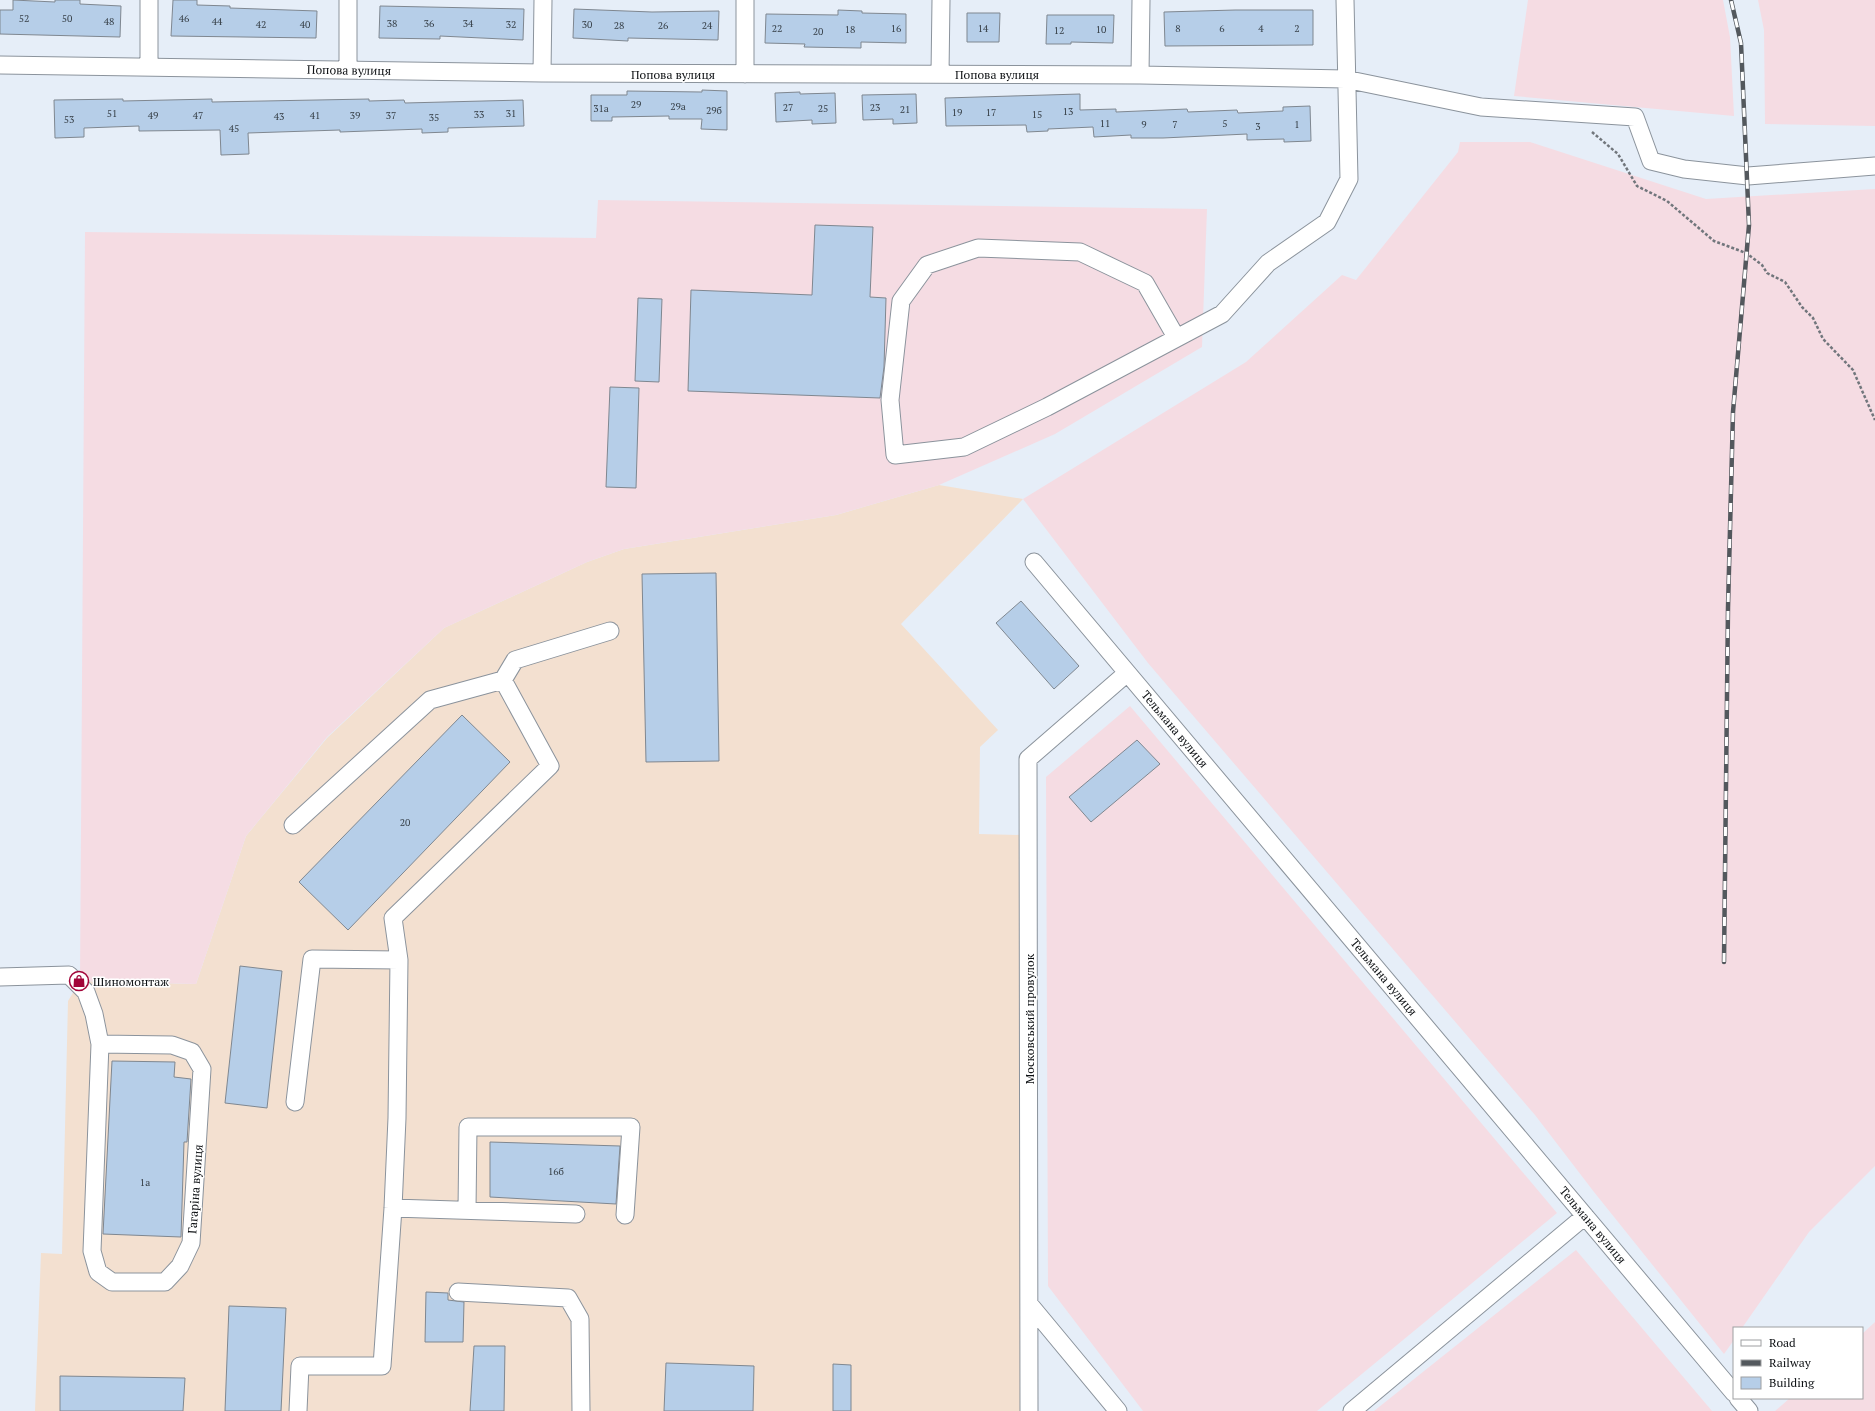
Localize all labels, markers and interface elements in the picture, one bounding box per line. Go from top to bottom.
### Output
house number: 52 [19,12,29,25]
house number: 50 [62,12,72,25]
house number: 46 [179,12,190,25]
house number: 48 [104,15,114,28]
house number: 44 [212,15,223,28]
house number: 38 [387,17,397,30]
house number: 36 [424,17,435,30]
house number: 34 [463,17,474,30]
house number: 42 [256,18,266,31]
house number: 40 [300,18,310,31]
house number: 32 [506,18,516,31]
house number: 30 [582,18,592,31]
house number: 28 [614,19,624,32]
house number: 26 [658,19,669,32]
house number: 24 [702,19,713,32]
house number: 22 [772,22,782,35]
house number: 16 [891,22,902,35]
house number: 14 [978,22,989,35]
house number: 8 [1175,22,1181,35]
house number: 6 [1219,22,1225,35]
house number: 4 [1258,22,1264,35]
house number: 2 [1294,22,1300,35]
house number: 18 [845,23,855,36]
house number: 10 [1096,23,1106,36]
house number: 12 [1054,24,1064,37]
house number: 20 [813,25,823,38]
street label: Попова вулиця [307,62,391,78]
street label: Попова вулиця [631,67,715,82]
street label: Попова вулиця [955,67,1039,82]
house number: 29 [631,98,641,111]
house number: 29а [670,100,686,113]
house number: 27 [783,101,793,114]
house number: 23 [870,101,880,114]
house number: 31а [593,102,609,115]
house number: 25 [818,102,828,115]
house number: 21 [900,103,910,116]
house number: 29б [706,104,722,117]
house number: 13 [1063,105,1073,118]
house number: 19 [952,106,962,119]
house number: 17 [986,106,996,119]
house number: 51 [107,107,117,120]
house number: 31 [506,107,516,120]
house number: 33 [474,108,484,121]
house number: 15 [1032,108,1042,121]
house number: 49 [148,109,158,122]
house number: 47 [193,109,203,122]
house number: 41 [310,109,320,122]
house number: 39 [350,109,360,122]
house number: 37 [386,109,396,122]
house number: 43 [274,110,284,123]
house number: 35 [429,111,439,124]
house number: 53 [64,113,74,126]
house number: 11 [1100,117,1110,130]
house number: 5 [1222,117,1228,130]
house number: 9 [1141,118,1147,131]
house number: 7 [1172,118,1178,131]
house number: 1 [1294,118,1300,131]
house number: 3 [1255,120,1261,133]
house number: 45 [229,122,239,135]
street label: Тельмана вулиця [1138,687,1212,771]
house number: 20 [400,816,410,829]
street label: Тельмана вулиця [1347,935,1421,1019]
street label: Московський провулок [1022,953,1037,1084]
shop icon: Шиномонтаж [68,970,90,992]
place label: Шиномонтаж [93,974,169,989]
street label: Гагаріна вулиця [184,1144,206,1234]
house number: 16б [548,1165,564,1178]
house number: 1а [140,1176,150,1189]
street label: Тельмана вулиця [1556,1183,1630,1267]
legend [1733,1327,1863,1399]
text: Road [1769,1335,1796,1350]
text: Railway [1769,1355,1812,1370]
text: Building [1769,1375,1815,1390]

